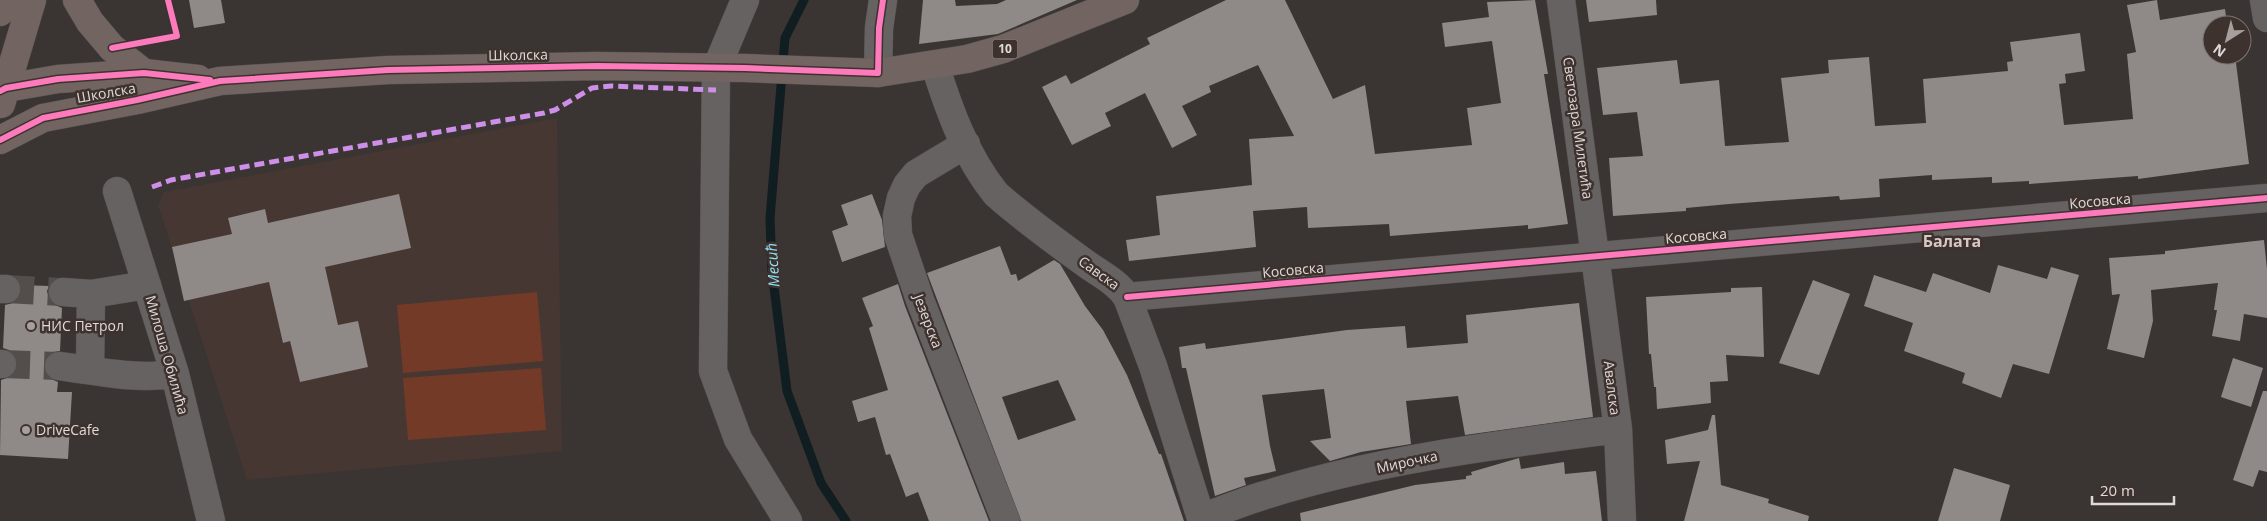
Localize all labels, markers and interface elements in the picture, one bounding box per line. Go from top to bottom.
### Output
north arrow [2202,15,2252,65]
road number: 10 [992,40,1018,59]
text: N [2209,40,2229,62]
street label: Школска [488,44,548,65]
street label: Светозара Милетића [1559,56,1598,200]
street label: Школска [75,78,137,107]
street label: Косовска [2068,188,2132,213]
street label: Косовска [1664,223,1728,248]
district label: Балата [1923,230,1981,252]
water label: Месић [760,242,784,288]
street label: Савска [1075,251,1124,294]
street label: Косовска [1261,257,1325,282]
street label: Језерска [909,289,947,351]
street label: Милоша Обилића [141,293,194,417]
place label: НИС Петрол [41,316,124,335]
marker: НИС Петрол [25,320,37,332]
street label: Авалска [1600,360,1625,416]
place label: DriveCafe [36,420,100,439]
marker: DriveCafe [20,424,32,436]
street label: Мирочка [1375,446,1439,477]
scale bar [2092,474,2174,506]
text: 20 m [2100,480,2135,500]

